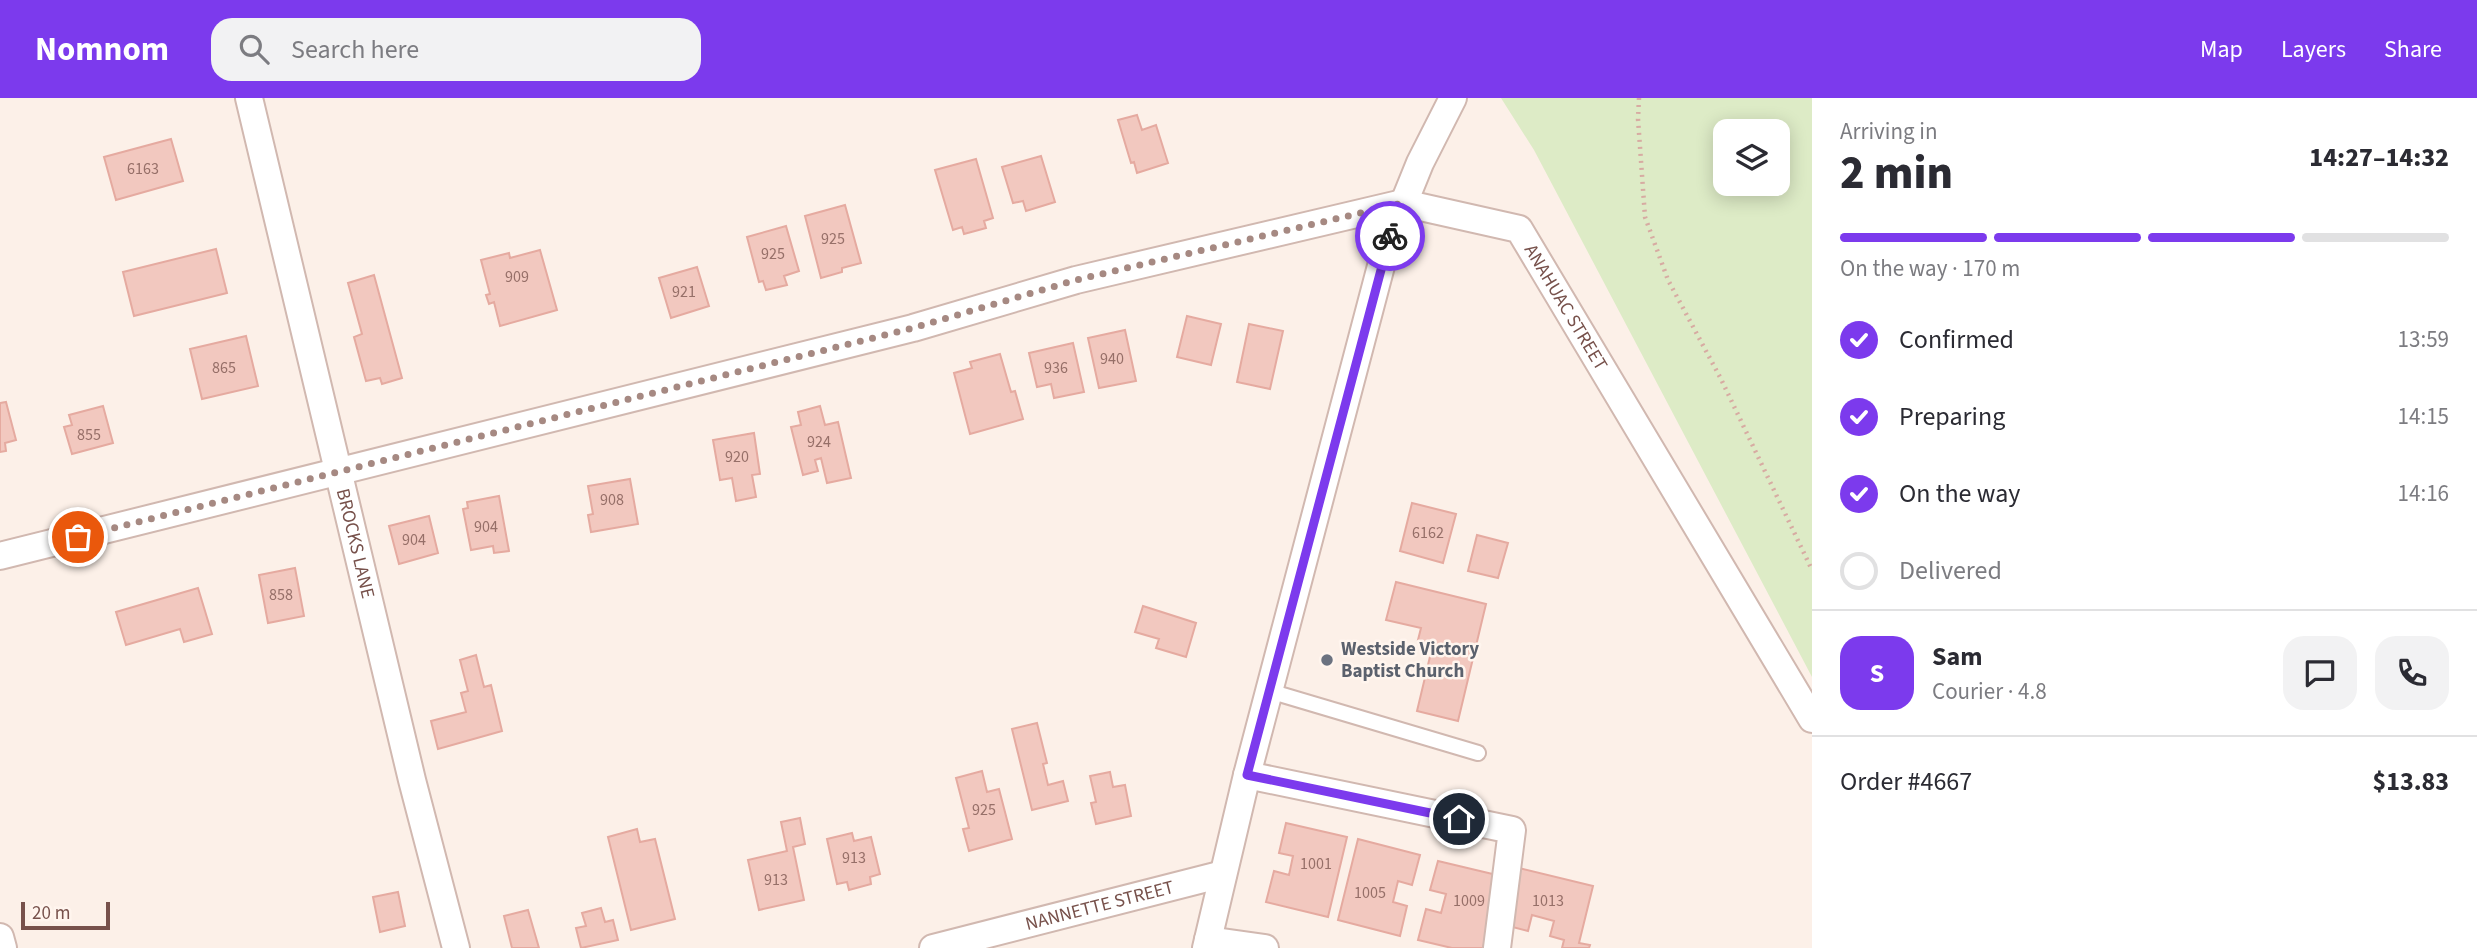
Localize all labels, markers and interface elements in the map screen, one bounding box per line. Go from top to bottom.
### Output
search box [211,18,701,81]
text: Nomnom [35,26,169,73]
icon: search [235,30,273,68]
text: Search here [291,31,419,68]
text: Map [2200,32,2243,67]
text: Layers [2281,32,2346,67]
text: Share [2384,32,2442,67]
text: Arriving in [1840,115,1938,148]
map controls [1713,119,1790,196]
button: layers [1713,119,1790,196]
text: 14:27–14:32 [2309,139,2449,176]
text: 2 min [1840,141,1953,206]
house number: 6163 [127,158,159,180]
courier [1355,201,1425,271]
icon: bike [1371,217,1409,255]
house number: 925 [821,228,845,250]
street label: ANAHUAC STREET [1518,239,1614,376]
house number: 925 [761,243,785,265]
text: On the way · 170 m [1840,252,2020,285]
house number: 909 [505,266,529,288]
house number: 921 [672,281,696,303]
icon: check [1840,321,1878,359]
text: Confirmed [1899,321,2014,358]
text: 13:59 [2398,323,2449,356]
house number: 940 [1100,348,1124,370]
house number: 865 [212,357,236,379]
house number: 936 [1044,357,1068,379]
icon: check [1840,398,1878,436]
text: Preparing [1899,398,2005,435]
text: 14:15 [2398,400,2449,433]
house number: 855 [77,424,101,446]
house number: 924 [807,431,831,453]
house number: 920 [725,446,749,468]
icon: check [1840,475,1878,513]
text: On the way [1899,475,2020,512]
text: 14:16 [2398,477,2449,510]
street label: BROCKS LANE [329,486,382,601]
house number: 908 [600,489,624,511]
pin [48,507,108,567]
house number: 904 [474,516,498,538]
icon: bag [59,518,97,556]
house number: 6162 [1412,522,1444,544]
house number: 904 [402,529,426,551]
text: Delivered [1899,552,2002,589]
house number: 858 [269,584,293,606]
place label: Westside Victory Baptist Church [1341,636,1479,685]
button: chat [2283,636,2357,710]
button: phone [2375,636,2449,710]
text: Sam [1932,638,1982,675]
marker: Westside Victory Baptist Church [1319,652,1335,668]
text: S [1870,655,1884,692]
text: Courier · 4.8 [1932,675,2047,708]
text: Order #4667 [1840,763,1972,800]
text: $13.83 [2373,763,2449,800]
pin [1429,789,1489,849]
house number: 925 [972,799,996,821]
icon: home [1440,800,1478,838]
house number: 913 [842,847,866,869]
house number: 1001 [1300,853,1332,875]
house number: 913 [764,869,788,891]
street label: NANNETTE STREET [1022,874,1177,937]
house number: 1005 [1354,882,1386,904]
house number: 1009 [1453,890,1485,912]
house number: 1013 [1532,890,1564,912]
scale bar [21,899,110,931]
text: 20 m [32,900,70,927]

